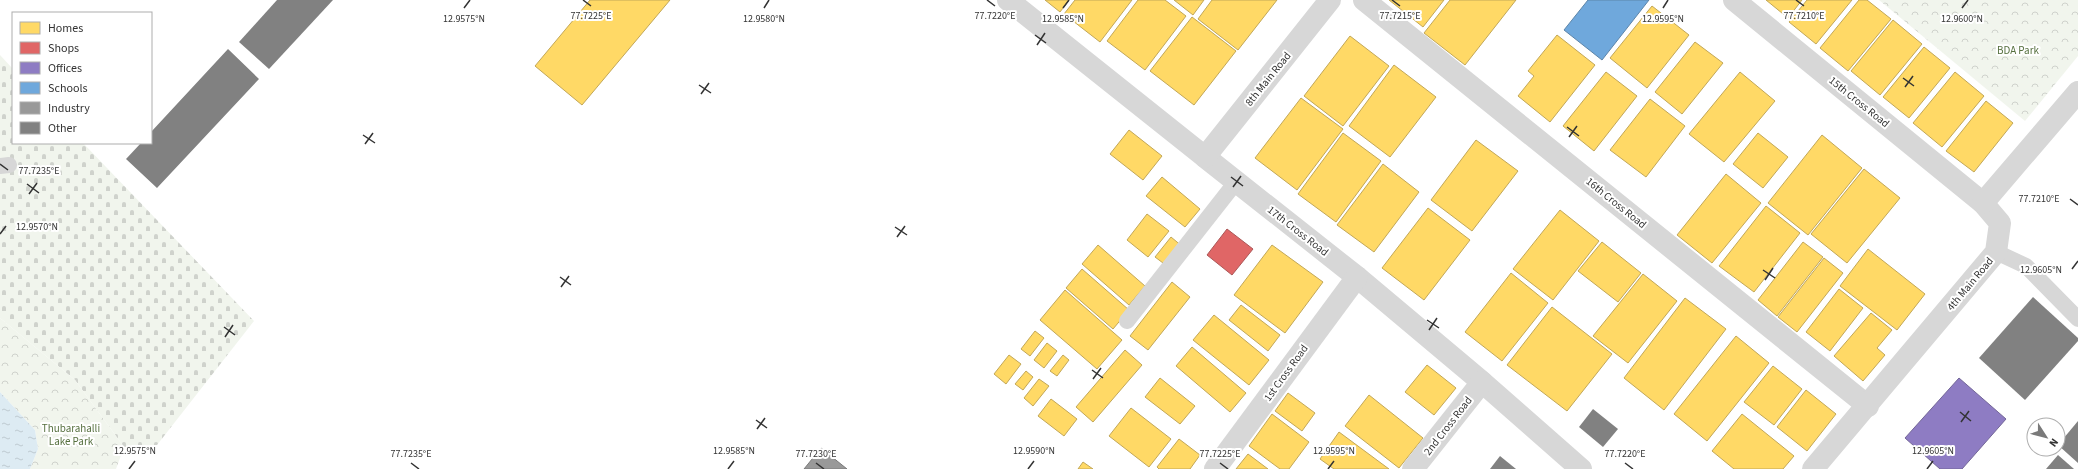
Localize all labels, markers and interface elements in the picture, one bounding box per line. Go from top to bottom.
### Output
text: 77.7225°E [571,9,611,23]
text: 77.7220°E [975,9,1015,23]
text: 77.7215°E [1380,9,1420,23]
text: 77.7210°E [1784,9,1824,23]
legend [12,12,152,144]
text: 12.9575°N [443,12,485,26]
text: 12.9580°N [743,12,785,26]
text: 12.9585°N [1042,12,1084,26]
text: 12.9595°N [1642,12,1684,26]
text: 12.9600°N [1941,12,1983,26]
text: Homes [48,20,83,37]
text: Shops [48,40,79,57]
park label: BDA Park [1997,43,2039,58]
street label: 8th Main Road [1242,49,1294,109]
text: Offices [48,60,82,77]
street label: 15th Cross Road [1826,73,1892,131]
text: Schools [48,80,88,97]
text: Industry [48,100,90,117]
text: Other [48,120,78,137]
text: 77.7235°E [19,164,59,178]
street label: 16th Cross Road [1583,174,1649,232]
text: 77.7210°E [2019,192,2059,206]
street label: 17th Cross Road [1264,202,1332,260]
text: 12.9570°N [16,220,58,234]
street label: 4th Main Road [1943,254,1997,314]
text: 12.9605°N [2020,263,2062,277]
street label: 1st Cross Road [1260,342,1312,404]
street label: 2nd Cross Road [1420,394,1476,458]
north arrow [2026,417,2066,457]
park label: Thubarahalli Lake Park [42,421,100,449]
text: N [2045,435,2062,450]
text: 12.9575°N [114,444,156,458]
text: 12.9585°N [713,444,755,458]
text: 12.9590°N [1013,444,1055,458]
text: 12.9595°N [1313,444,1355,458]
text: 12.9605°N [1912,444,1954,458]
text: 77.7235°E [391,447,431,461]
text: 77.7230°E [796,447,836,461]
text: 77.7225°E [1200,447,1240,461]
text: 77.7220°E [1605,447,1645,461]

